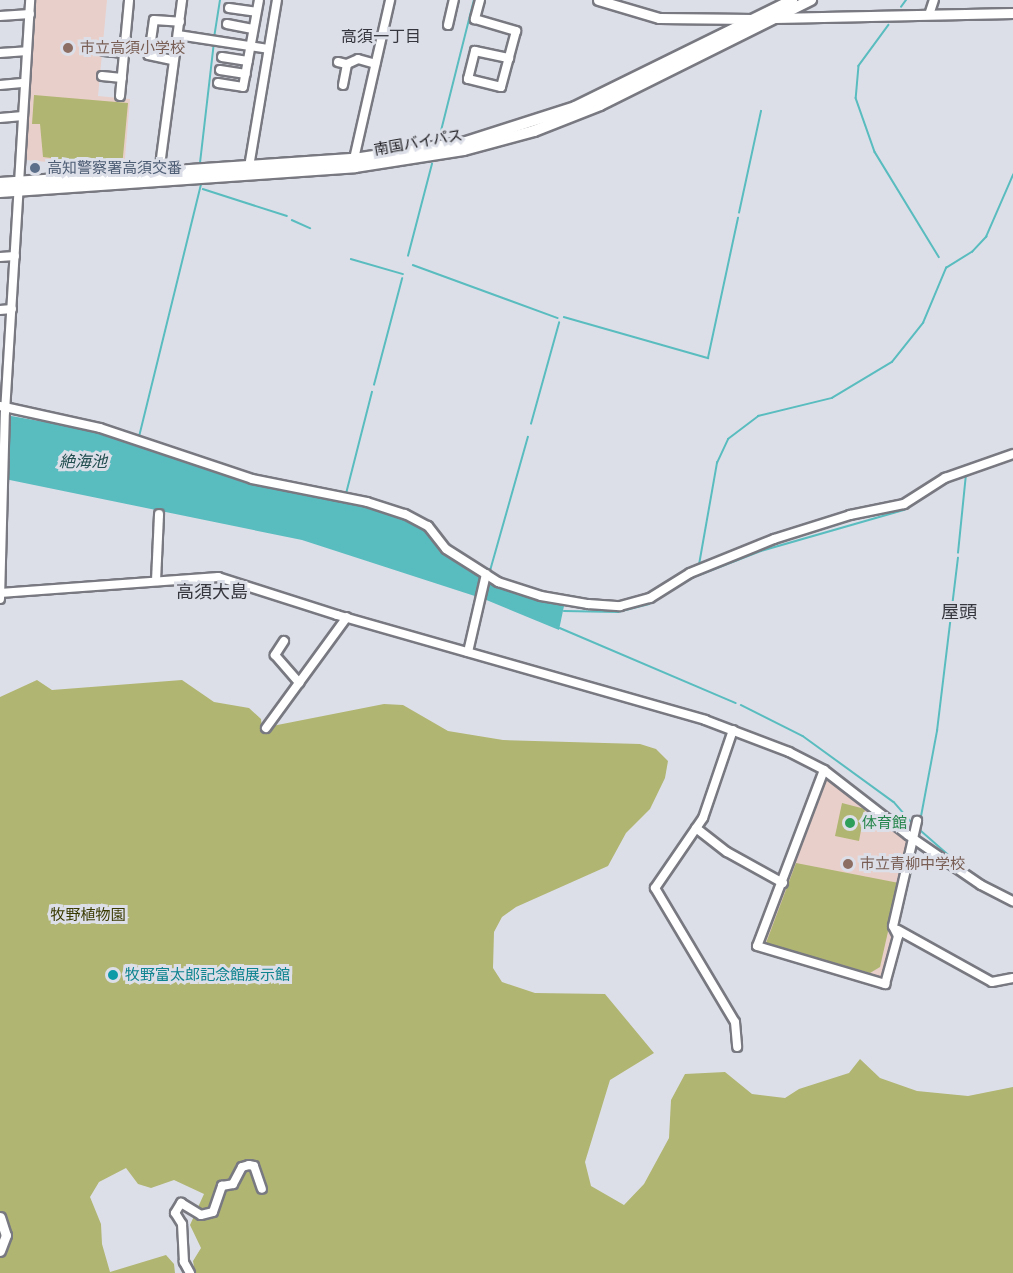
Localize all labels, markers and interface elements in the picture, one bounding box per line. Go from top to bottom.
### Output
district label: 高須一丁目 [341,26,421,46]
place label: 市立高須小学校 [80,39,185,57]
marker: 市立高須小学校 [61,41,75,55]
street label: 南国バイパス [372,125,464,159]
place label: 高知警察署高須交番 [47,159,182,177]
marker: 高知警察署高須交番 [28,161,42,175]
water label: 絶海池 [59,451,107,471]
district label: 高須大島 [176,581,248,603]
district label: 屋頭 [941,601,977,623]
place label: 体育館 [862,814,907,832]
marker: 体育館 [843,816,857,830]
place label: 市立青柳中学校 [860,855,965,873]
marker: 市立青柳中学校 [841,857,855,871]
park label: 牧野植物園 [51,906,125,924]
place label: 牧野富太郎記念館展示館 [125,966,290,984]
marker: 牧野富太郎記念館展示館 [106,968,120,982]

